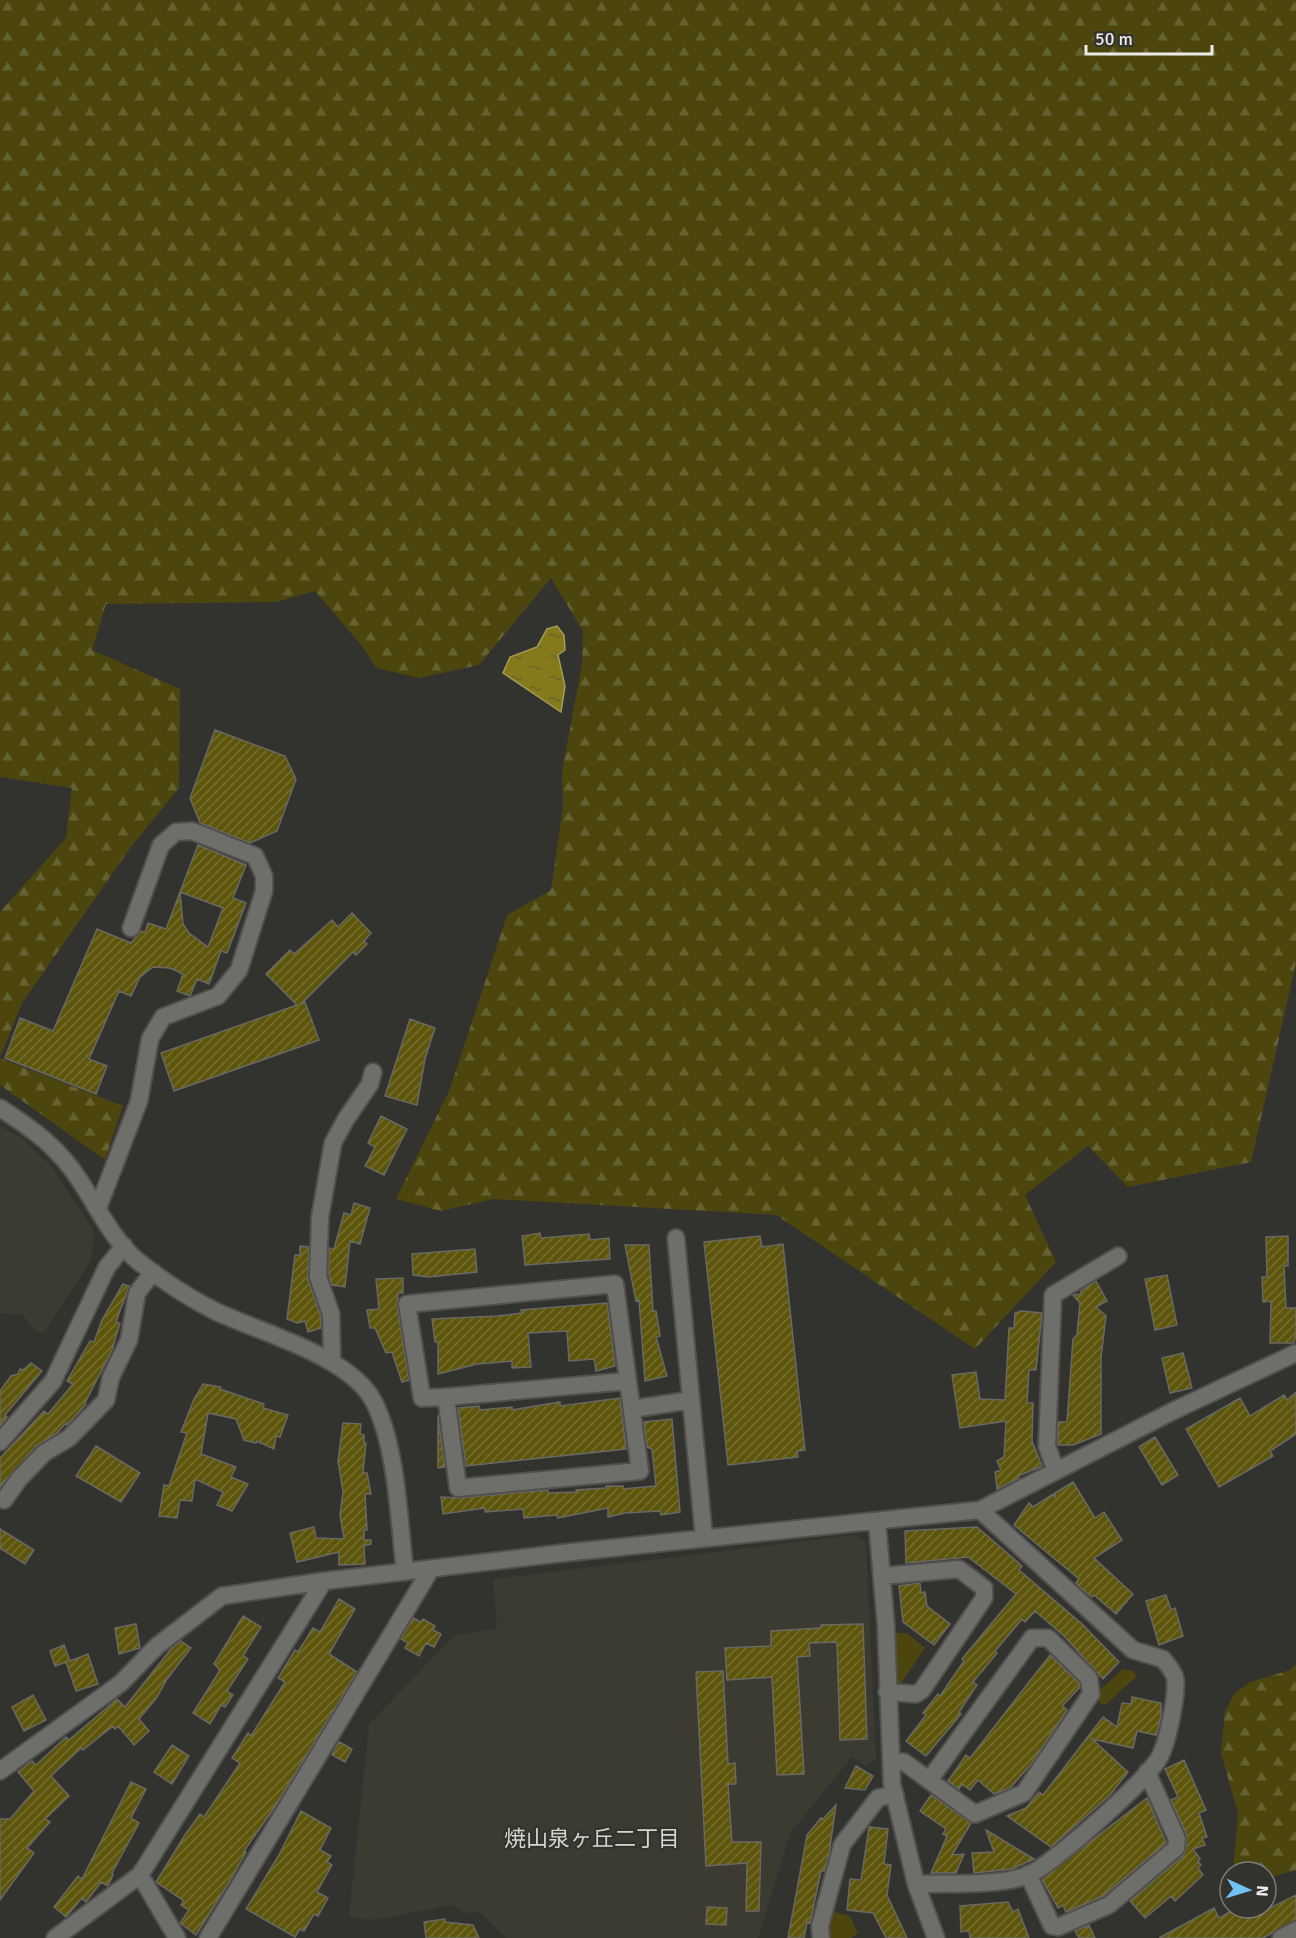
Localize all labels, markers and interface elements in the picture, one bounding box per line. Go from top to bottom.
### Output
scale bar [1086,18,1212,56]
text: 50 m [1095,28,1133,50]
district label: 焼山泉ヶ丘二丁目 [504,1825,680,1852]
north arrow [1218,1860,1278,1920]
text: N [1252,1885,1272,1897]

